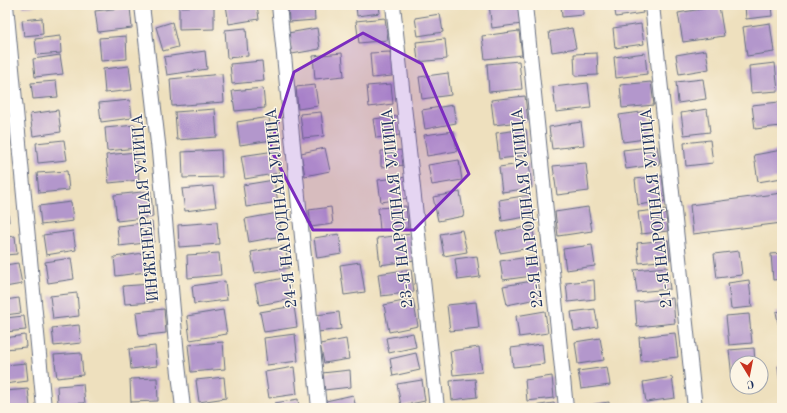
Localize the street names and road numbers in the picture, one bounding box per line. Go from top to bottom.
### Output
street label: 24-Я НАРОДНАЯ УЛИЦА [264,107,300,309]
street label: 23-Я НАРОДНАЯ УЛИЦА [380,107,416,309]
street label: 22-Я НАРОДНАЯ УЛИЦА [510,107,546,309]
street label: 21-Я НАРОДНАЯ УЛИЦА [639,107,675,309]
street label: ИНЖЕНЕРНАЯ УЛИЦА [130,113,162,303]

